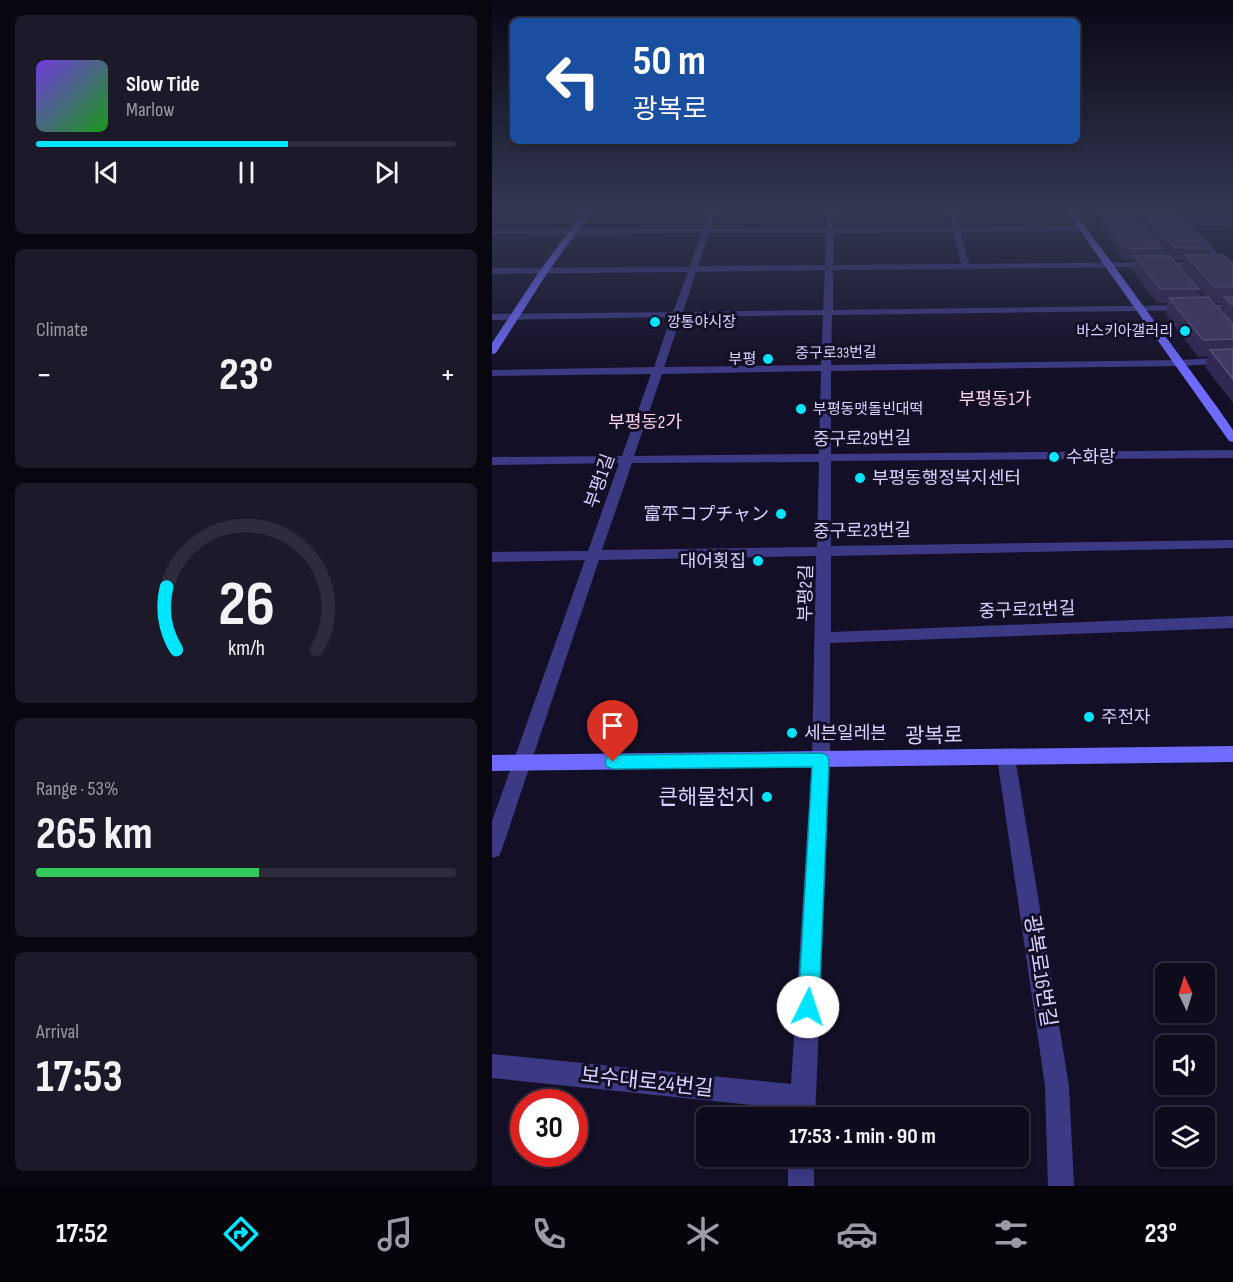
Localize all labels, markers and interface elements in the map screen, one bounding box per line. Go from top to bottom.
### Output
text: 50 m [633,36,706,87]
icon: left [534,42,612,120]
text: Slow Tide [126,71,200,98]
text: 광복로 [633,94,708,126]
text: Marlow [126,98,174,122]
icon: previous [90,156,123,189]
icon: pause [230,156,263,189]
icon: next [370,156,403,189]
place label: 깡통야시장 [667,313,736,332]
marker: 깡통야시장 [648,315,662,329]
text: Climate [36,318,88,342]
place label: 바스키아갤러리 [1076,322,1173,341]
marker: 바스키아갤러리 [1178,324,1192,338]
street label: 중구로33번길 [795,343,877,363]
text: 23° [219,348,273,403]
place label: 부평 [728,350,756,369]
marker: 부평 [761,352,775,366]
text: − [36,355,52,395]
text: + [440,355,456,395]
district label: 부평동1가 [959,389,1032,410]
place label: 부평동맷돌빈대떡 [813,400,923,419]
marker: 부평동맷돌빈대떡 [794,402,808,416]
district label: 부평동2가 [608,412,682,433]
street label: 중구로29번길 [813,428,911,450]
place label: 수화랑 [1066,447,1116,468]
marker: 수화랑 [1047,450,1061,464]
street label: 부평1길 [581,451,619,511]
place label: 부평동행정복지센터 [872,468,1021,489]
marker: 부평동행정복지센터 [853,471,867,485]
place label: 富平コプチャン [643,504,769,525]
marker: 富平コプチャン [774,507,788,521]
street label: 중구로23번길 [813,520,911,542]
place label: 대어횟집 [680,551,746,572]
marker: 대어횟집 [751,554,765,568]
street label: 부평2길 [795,564,817,622]
text: 26 [218,568,274,643]
street label: 중구로21번길 [978,598,1076,622]
text: km/h [227,636,265,661]
pin [587,700,638,762]
place label: 주전자 [1101,707,1151,728]
icon: arrive [596,709,629,742]
marker: 주전자 [1082,710,1096,724]
place label: 세븐일레븐 [804,723,887,744]
street label: 광복로 [905,723,963,749]
marker: 세븐일레븐 [785,726,799,740]
text: Range · 53% [36,777,118,801]
place label: 큰해물천지 [658,785,755,810]
marker: 큰해물천지 [760,790,774,804]
text: 265 km [36,807,153,862]
street label: 광복로16번길 [1019,913,1061,1029]
north arrow [1155,963,1215,1023]
map controls [1155,963,1215,1167]
position arrow [776,975,840,1039]
text: Arrival [36,1020,79,1044]
button: sound [1155,1035,1215,1095]
text: 17:53 [36,1050,123,1105]
street label: 보수대로24번길 [579,1063,715,1101]
speed limit sign: 30 [510,1089,588,1167]
button: layers [1155,1107,1215,1167]
text: 17:53 · 1 min · 90 m [789,1123,936,1150]
icon: directions [220,1213,262,1255]
icon: music [374,1213,416,1255]
icon: phone [528,1213,570,1255]
icon: climate [682,1213,724,1255]
icon: car [836,1213,878,1255]
icon: filters [990,1213,1032,1255]
text: 17:52 [56,1218,108,1250]
text: 23° [1144,1218,1177,1250]

